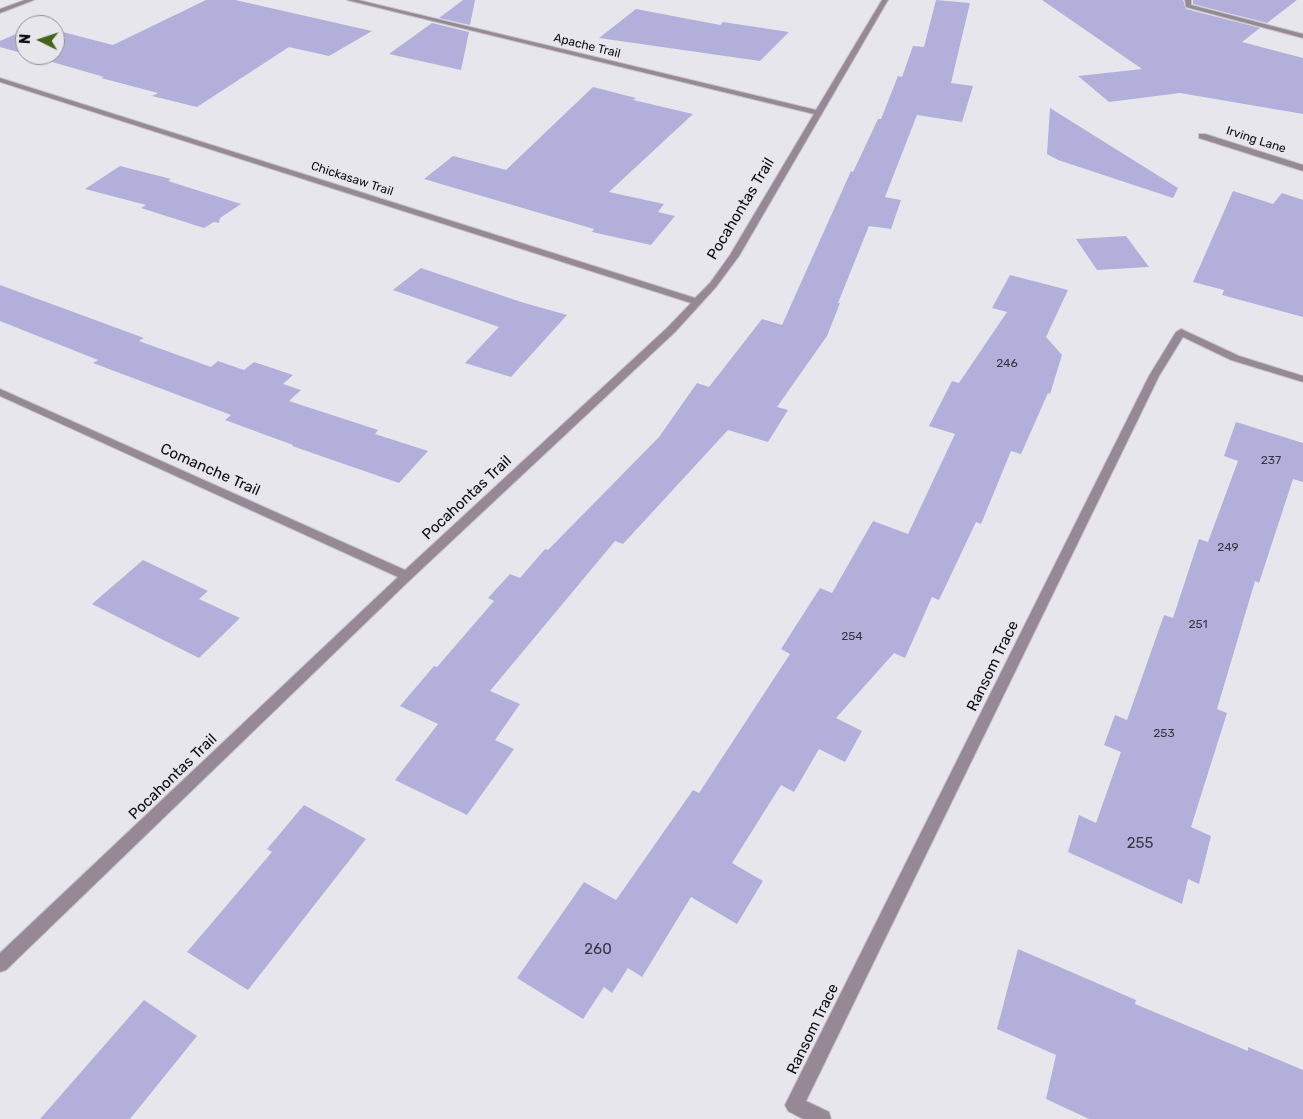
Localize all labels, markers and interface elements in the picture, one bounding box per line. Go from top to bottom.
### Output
north arrow [15,15,65,65]
street label: Apache Trail [552,31,622,61]
text: N [17,33,34,45]
street label: Irving Lane [1224,124,1288,156]
street label: Pocahontas Trail [704,155,778,263]
street label: Chickasaw Trail [309,159,395,199]
house number: 246 [996,357,1018,371]
street label: Comanche Trail [157,440,263,500]
street label: Pocahontas Trail [419,452,515,544]
house number: 237 [1261,454,1281,468]
house number: 249 [1217,541,1239,555]
street label: Ransom Trace [963,618,1023,714]
house number: 251 [1188,618,1208,632]
house number: 254 [841,630,863,644]
house number: 253 [1153,727,1175,741]
street label: Pocahontas Trail [125,730,221,824]
house number: 255 [1127,835,1153,853]
house number: 260 [584,941,612,959]
street label: Ransom Trace [783,981,843,1077]

